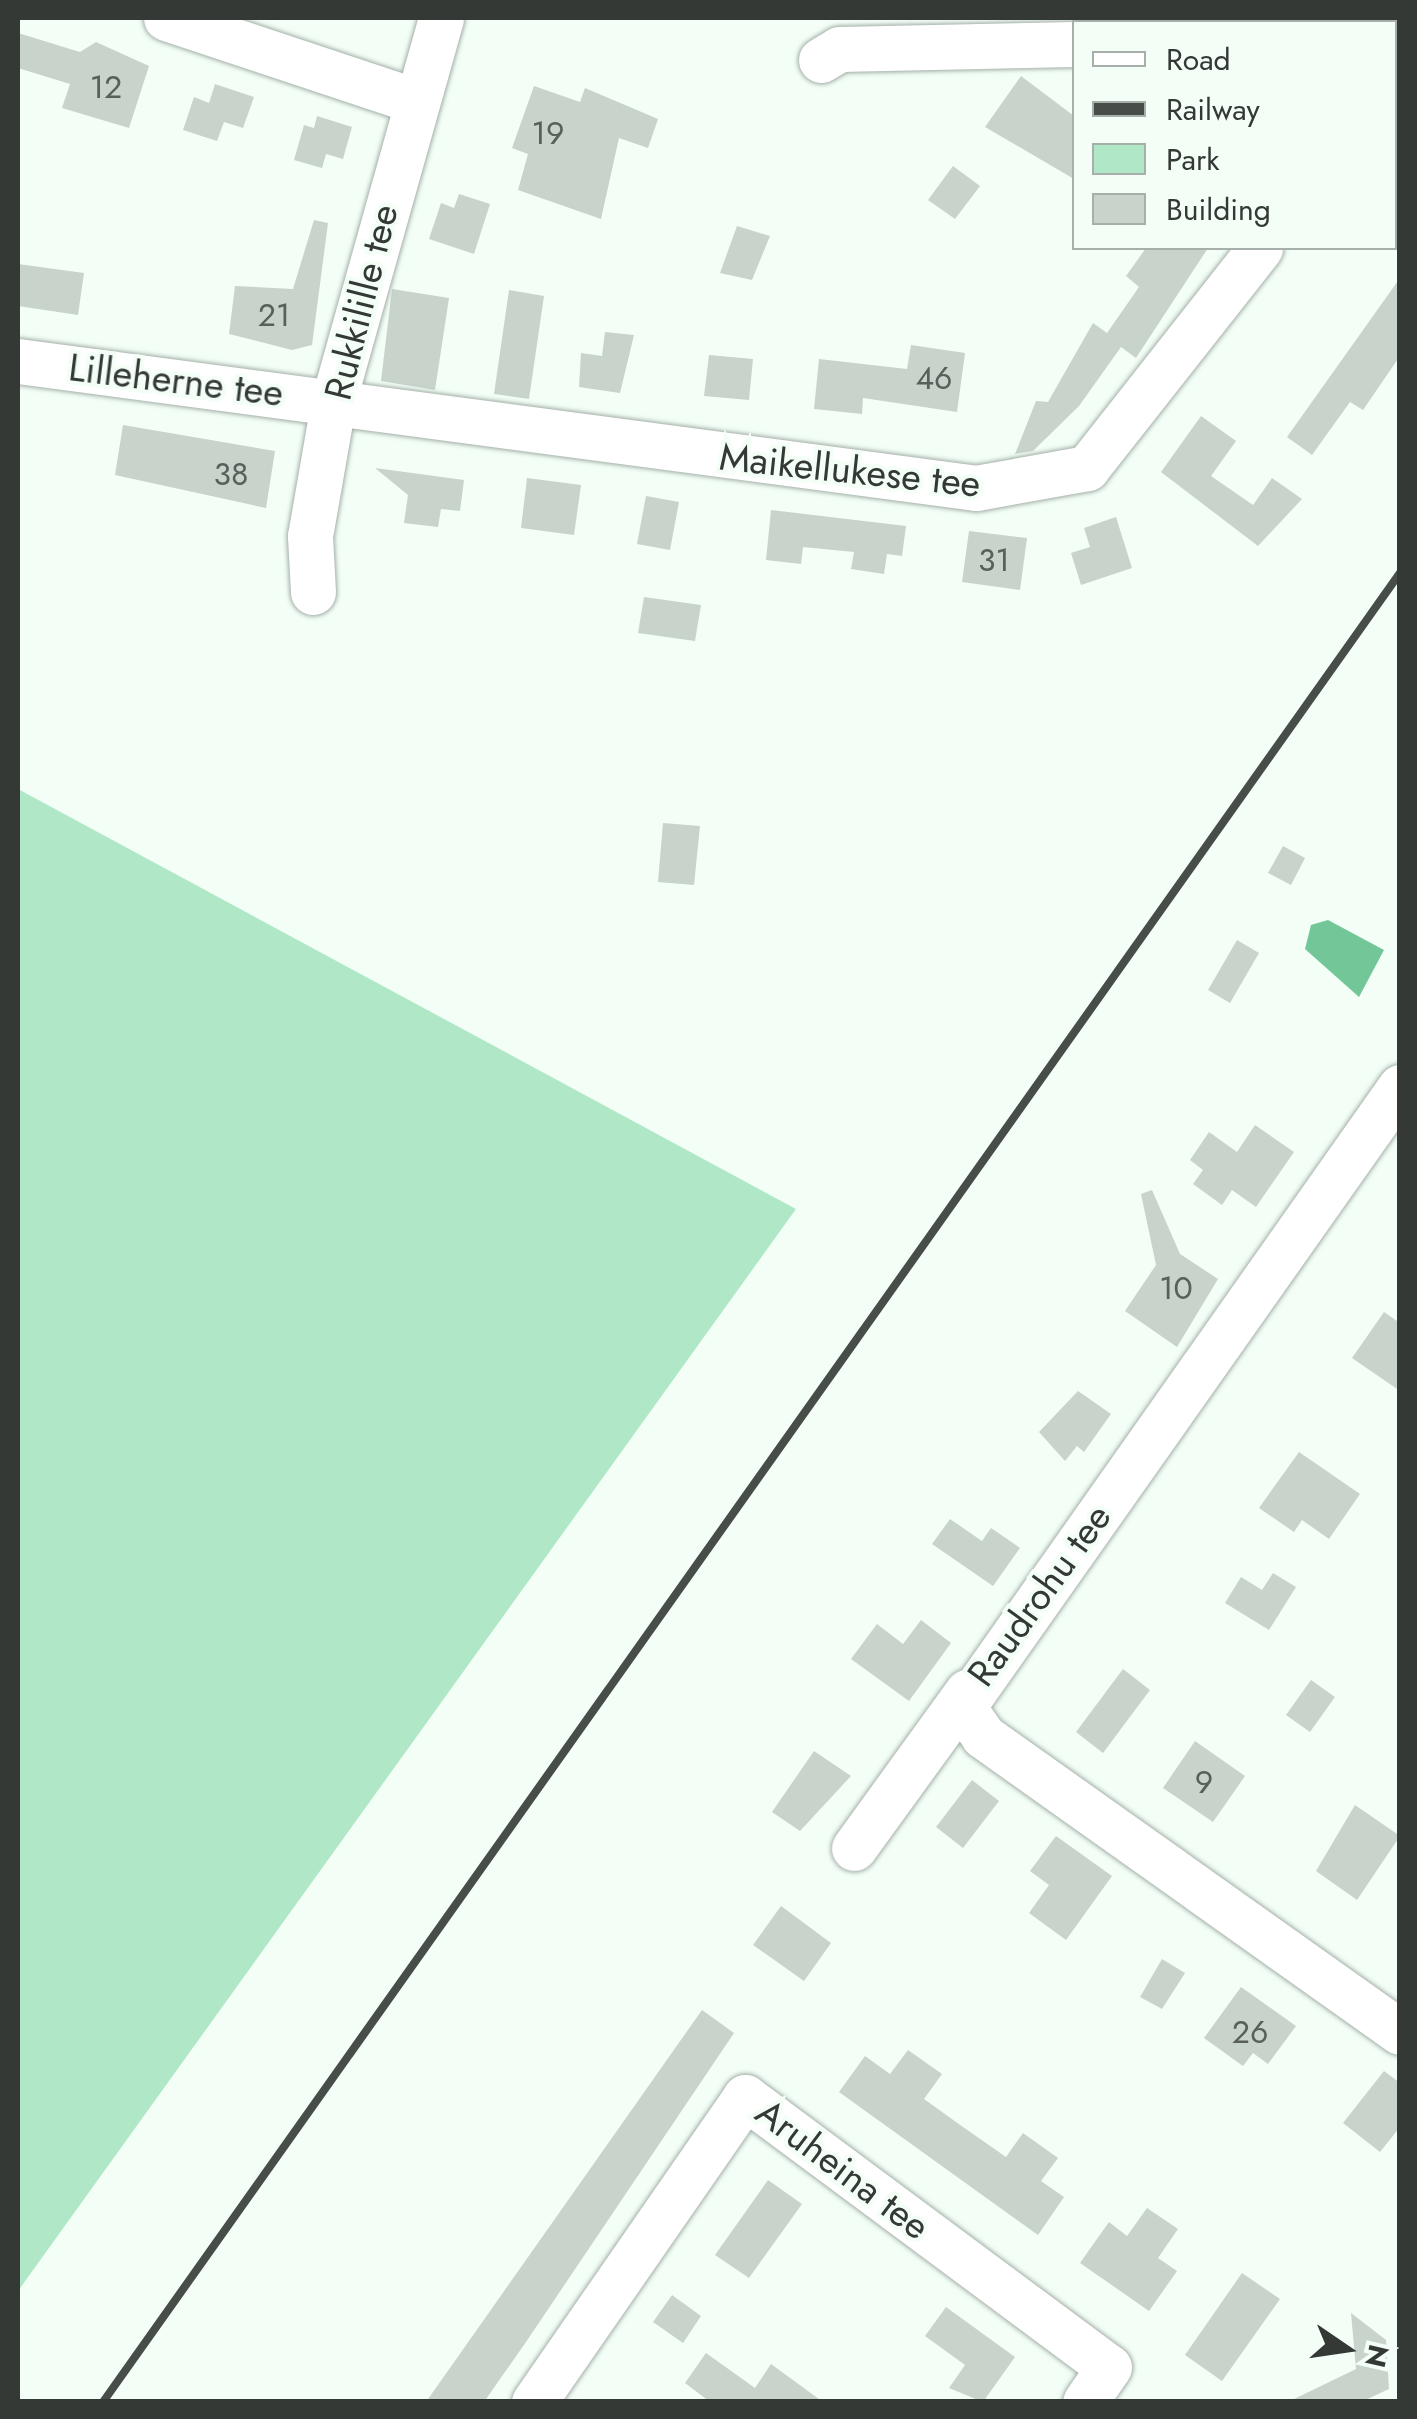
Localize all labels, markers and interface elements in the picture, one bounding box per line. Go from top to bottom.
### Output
legend [1072,20,1397,250]
text: Road [1166,38,1231,81]
house number: 12 [90,68,122,106]
text: Railway [1166,88,1260,131]
house number: 19 [532,114,564,152]
text: Park [1166,138,1219,181]
text: Building [1166,188,1271,231]
street label: Rukkilille tee [315,200,407,404]
house number: 21 [258,296,290,334]
street label: Lilleherne tee [66,344,286,416]
house number: 46 [915,359,953,397]
street label: Maikellukese tee [717,434,983,506]
house number: 38 [214,455,248,493]
house number: 31 [978,541,1010,579]
house number: 10 [1159,1269,1193,1307]
street label: Raudrohu tee [958,1495,1120,1695]
house number: 9 [1195,1763,1213,1801]
house number: 26 [1232,2013,1268,2051]
street label: Aruheina tee [747,2089,939,2249]
north arrow [1297,2299,1397,2399]
text: N [1354,2340,1399,2371]

